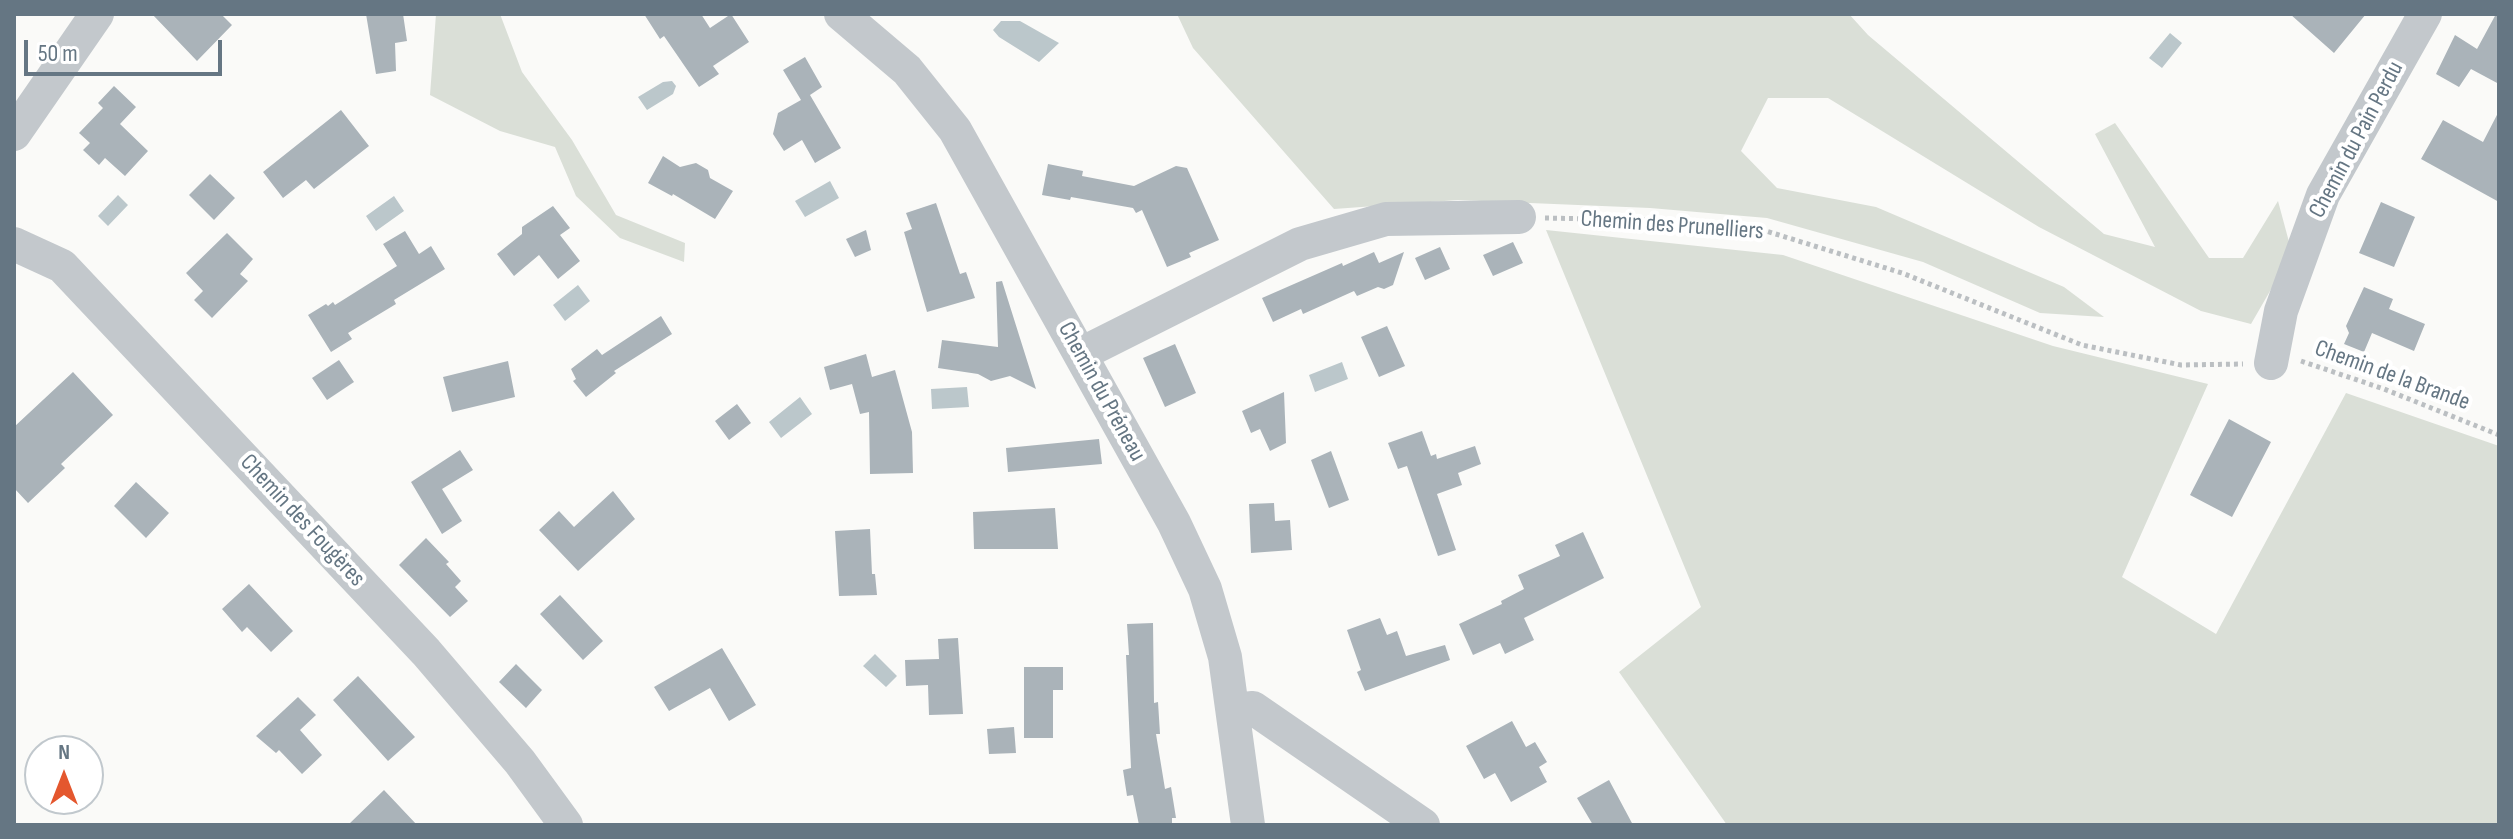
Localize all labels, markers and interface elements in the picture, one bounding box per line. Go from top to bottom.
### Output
scale bar [28,24,226,74]
text: 50 m [38,39,78,68]
street label: Chemin du Pain Perdu [2304,57,2410,223]
street label: Chemin des Prunelliers [1580,205,1764,247]
street label: Chemin du Préneau [1051,317,1151,467]
street label: Chemin de la Brande [2311,335,2473,417]
street label: Chemin des Fougères [233,449,371,593]
north arrow [24,735,104,815]
text: N [58,739,70,766]

